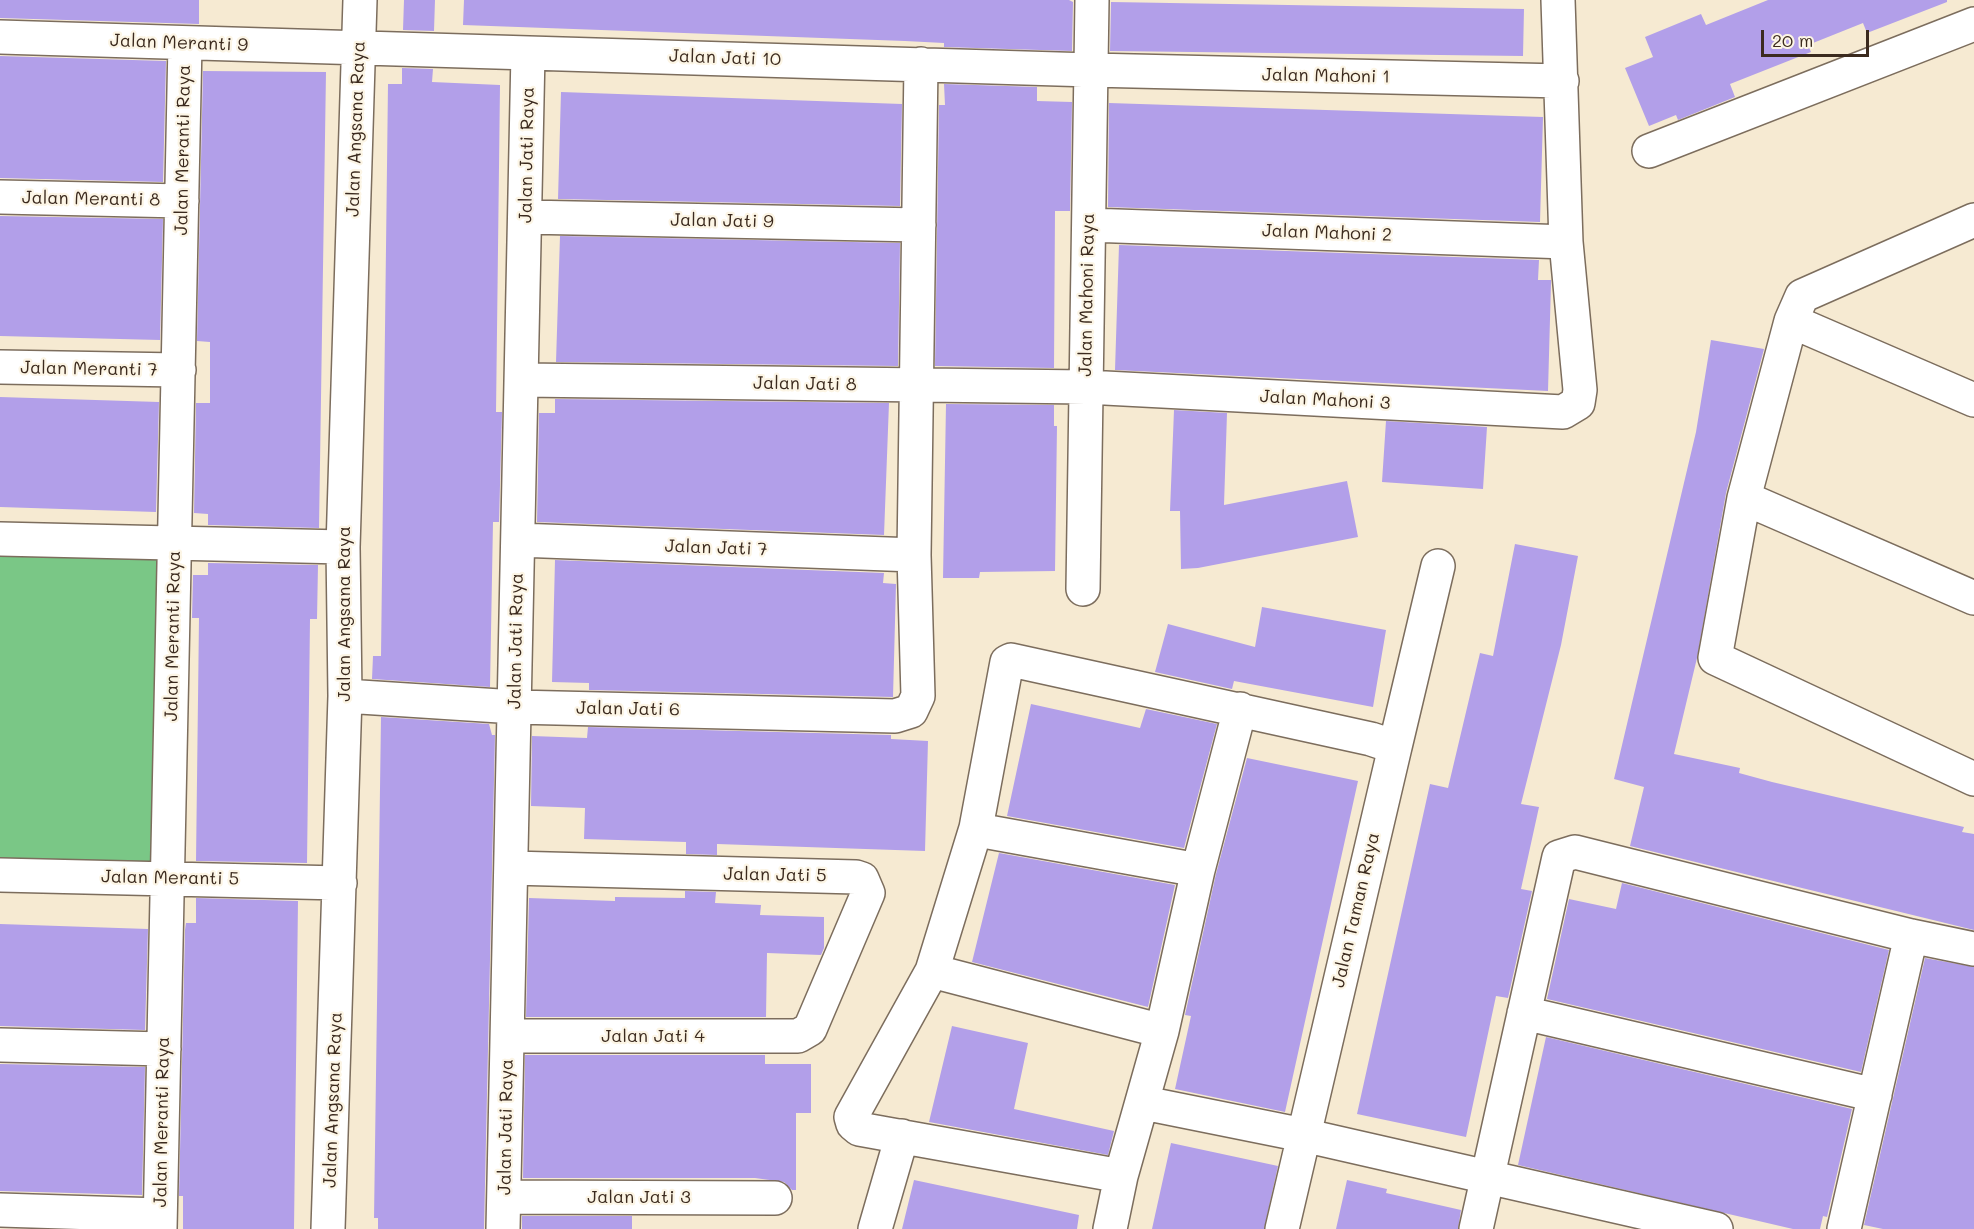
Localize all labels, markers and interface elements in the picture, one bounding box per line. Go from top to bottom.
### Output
scale bar [1764,18,1872,56]
text: 20 m [1772,28,1813,52]
street label: Jalan Meranti 9 [110,30,248,56]
street label: Jalan Angsana Raya [342,41,370,217]
street label: Jalan Jati 10 [669,45,781,71]
street label: Jalan Meranti Raya [171,64,195,236]
street label: Jalan Mahoni 1 [1262,64,1390,88]
street label: Jalan Jati Raya [515,87,539,223]
street label: Jalan Meranti 8 [22,187,160,211]
street label: Jalan Jati 9 [670,209,774,233]
street label: Jalan Mahoni Raya [1075,213,1099,377]
street label: Jalan Mahoni 2 [1262,220,1392,246]
street label: Jalan Meranti 7 [20,357,158,381]
street label: Jalan Jati 8 [753,372,857,396]
street label: Jalan Mahoni 3 [1259,386,1391,414]
street label: Jalan Angsana Raya [333,526,355,702]
street label: Jalan Jati 7 [664,535,768,561]
street label: Jalan Meranti Raya [161,550,185,722]
street label: Jalan Jati Raya [504,573,528,709]
street label: Jalan Jati 6 [576,697,680,721]
street label: Jalan Taman Raya [1328,830,1384,990]
street label: Jalan Jati 5 [723,863,827,887]
street label: Jalan Meranti 5 [101,866,239,890]
street label: Jalan Angsana Raya [319,1012,347,1188]
street label: Jalan Jati 4 [601,1025,705,1047]
street label: Jalan Meranti Raya [150,1036,174,1208]
street label: Jalan Jati Raya [494,1059,518,1195]
street label: Jalan Jati 3 [587,1186,691,1208]

